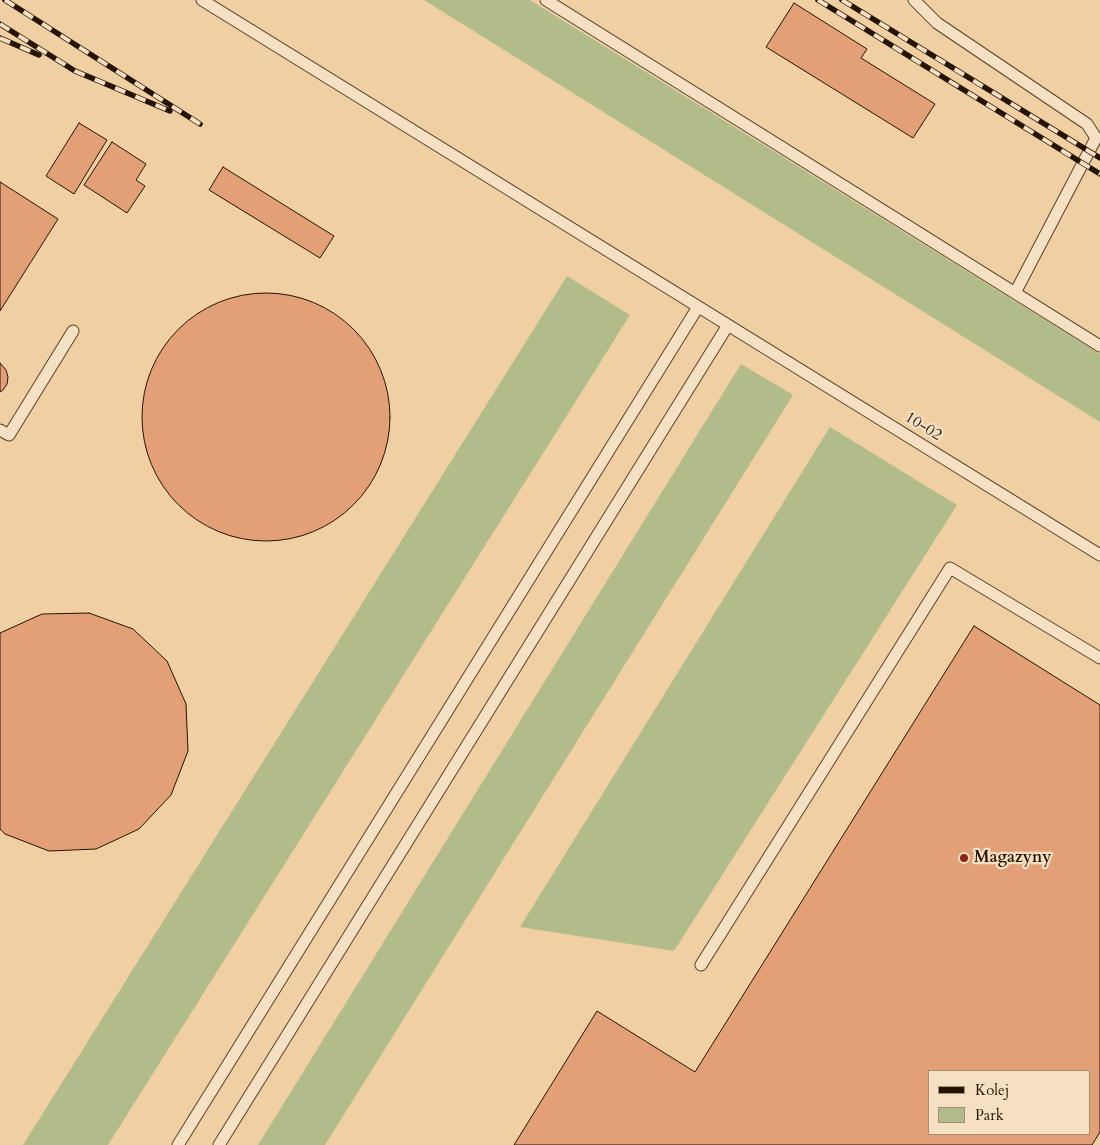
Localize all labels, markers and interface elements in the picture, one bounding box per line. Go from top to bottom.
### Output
street label: 10-02 [901,408,945,446]
place label: Magazyny [974,848,1051,868]
marker: Magazyny [958,852,970,864]
legend [928,1070,1090,1135]
text: Kolej [975,1080,1009,1100]
text: Park [975,1105,1004,1125]

